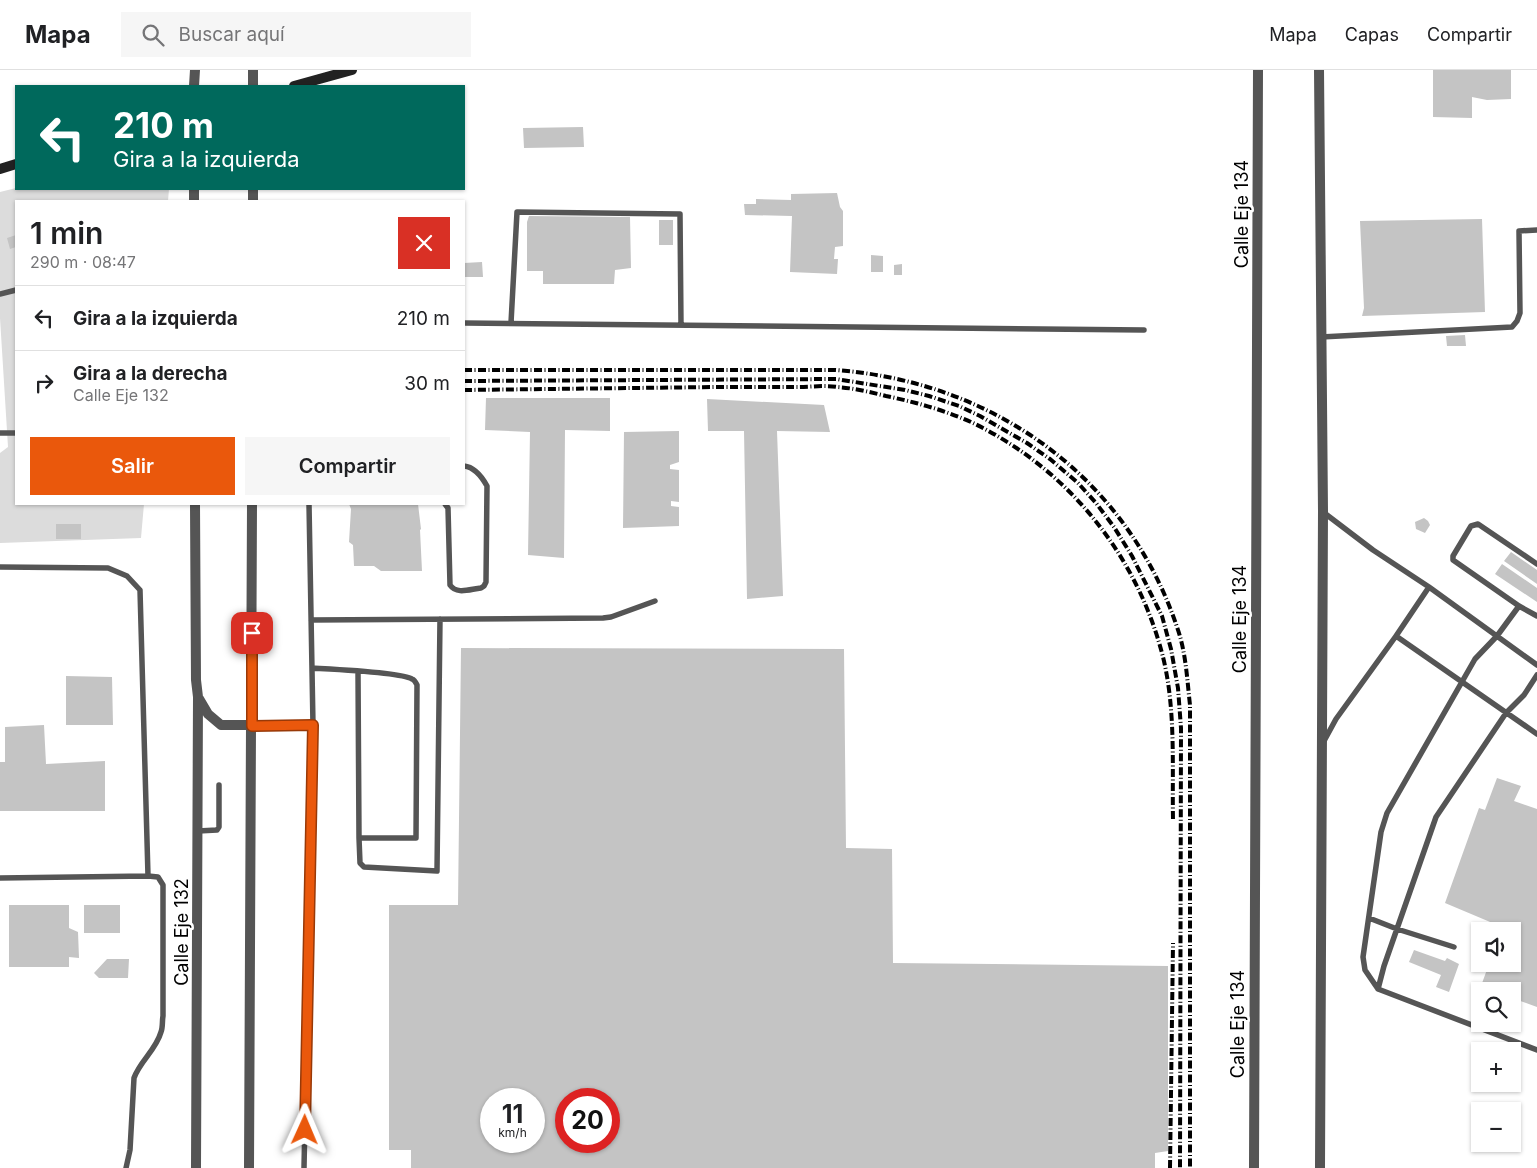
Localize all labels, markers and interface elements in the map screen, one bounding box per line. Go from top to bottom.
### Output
search box [121,12,471,57]
text: Mapa [25,20,91,49]
icon: search [139,21,167,49]
text: Buscar aquí [179,23,285,46]
text: Mapa [1269,24,1317,45]
text: Capas [1345,24,1399,45]
text: Compartir [1427,24,1512,45]
text: 210 m [113,104,214,146]
icon: left [30,105,95,170]
text: Gira a la izquierda [113,146,300,172]
street label: Calle Eje 134 [1231,160,1252,268]
text: 1 min [30,215,103,251]
button: close [398,217,450,269]
text: 290 m · 08:47 [30,252,136,272]
icon: left [30,304,58,332]
text: Gira a la izquierda [73,307,238,330]
text: 210 m [397,307,450,330]
text: Gira a la derecha [73,362,228,385]
icon: right [30,369,58,397]
text: 30 m [404,372,450,395]
text: Calle Eje 132 [73,385,169,405]
button: Salir [30,437,235,495]
button: Compartir [245,437,450,495]
street label: Calle Eje 134 [1229,565,1250,673]
pin [231,612,273,654]
icon: arrive [238,619,266,647]
street label: Calle Eje 132 [171,878,192,986]
map controls [1471,922,1521,1152]
button: sound [1471,922,1521,972]
street label: Calle Eje 134 [1227,970,1248,1078]
button: search [1471,982,1521,1032]
button: + [1471,1042,1521,1092]
speed limit sign: 20 [555,1088,620,1153]
text: 11 [502,1099,523,1129]
button: − [1471,1102,1521,1152]
position arrow [278,1103,330,1155]
text: km/h [498,1125,527,1140]

